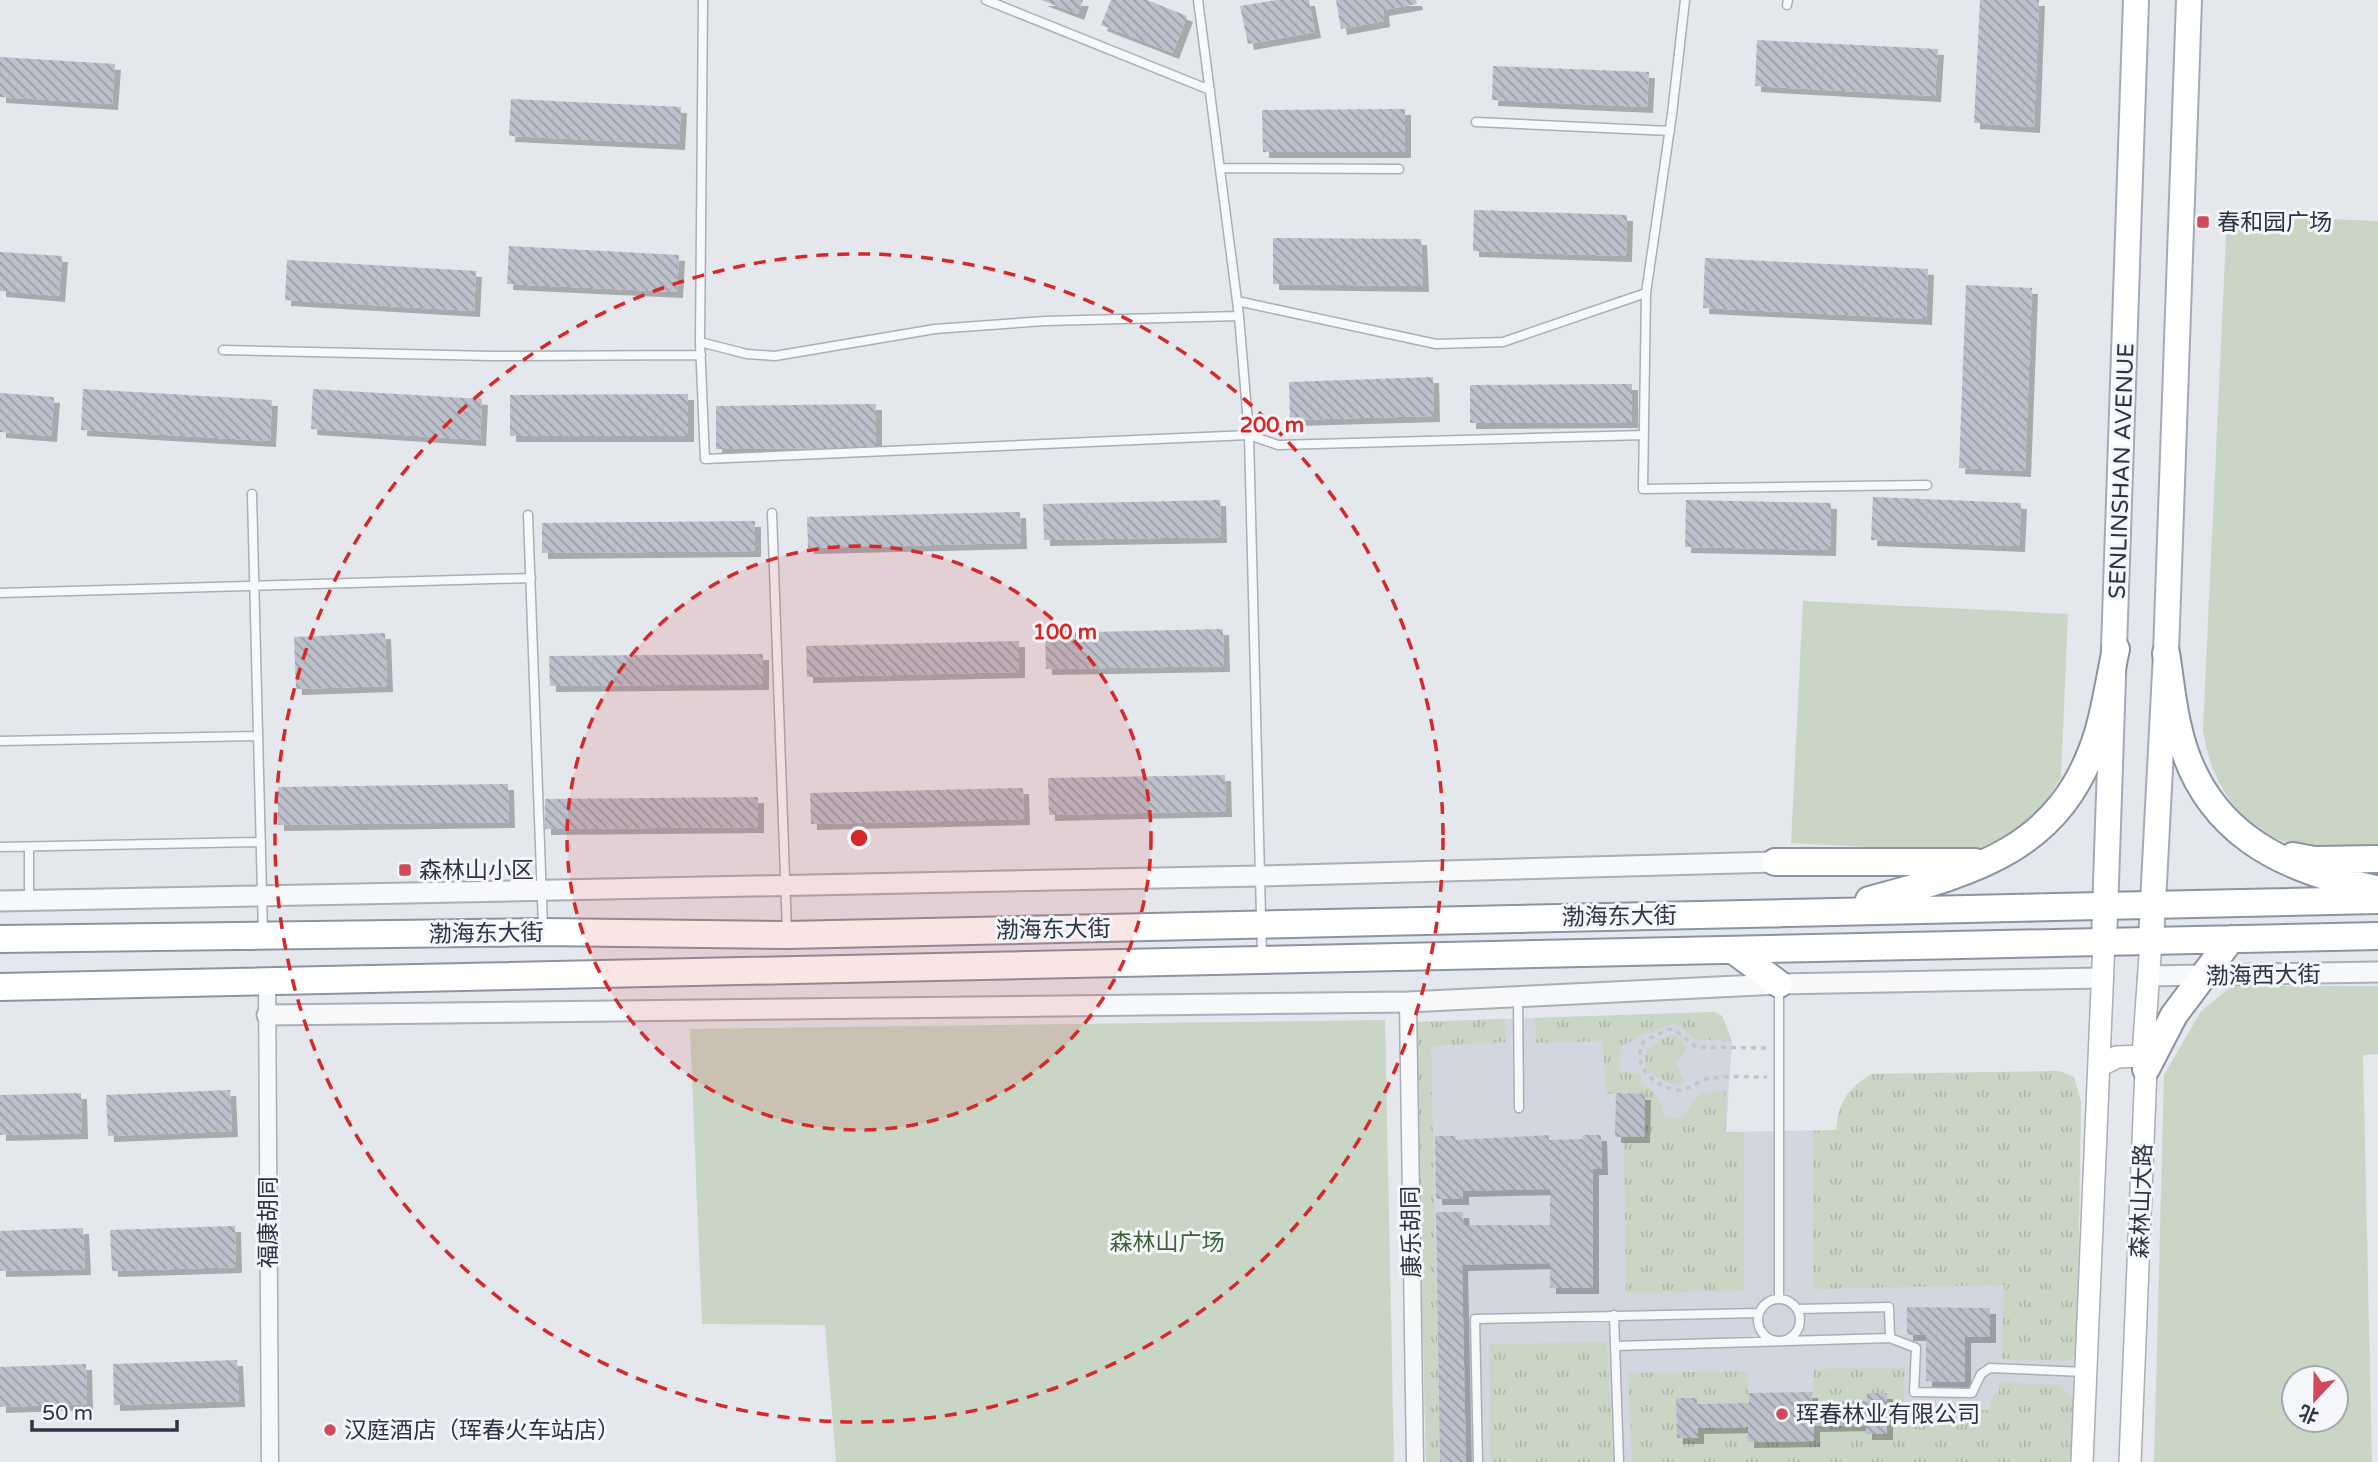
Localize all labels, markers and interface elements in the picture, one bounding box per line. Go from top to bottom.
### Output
place label: 春和园广场 [2217,209,2332,237]
marker: 春和园广场 [2195,214,2211,230]
street label: SENLINSHAN AVENUE [2104,343,2140,599]
text: 200 m [1240,413,1304,438]
text: 100 m [1033,620,1097,645]
centre of rings [847,826,871,850]
place label: 森林山小区 [419,857,534,885]
marker: 森林山小区 [397,862,413,878]
street label: 渤海东大街 [1561,902,1677,932]
street label: 渤海东大街 [995,915,1111,945]
street label: 渤海东大街 [428,919,544,949]
street label: 渤海西大街 [2205,961,2321,991]
street label: 森林山大路 [2126,1143,2158,1259]
street label: 福康胡同 [255,1176,283,1268]
street label: 康乐胡同 [1397,1186,1427,1278]
park label: 森林山广场 [1110,1229,1225,1257]
north arrow [2280,1364,2350,1434]
scale bar [32,1388,177,1432]
text: 北 [2296,1400,2322,1428]
text: 50 m [42,1401,93,1426]
place label: 珲春林业有限公司 [1796,1401,1980,1429]
marker: 珲春林业有限公司 [1774,1406,1790,1422]
place label: 汉庭酒店（珲春火车站店） [344,1417,620,1445]
marker: 汉庭酒店（珲春火车站店） [322,1422,338,1438]

